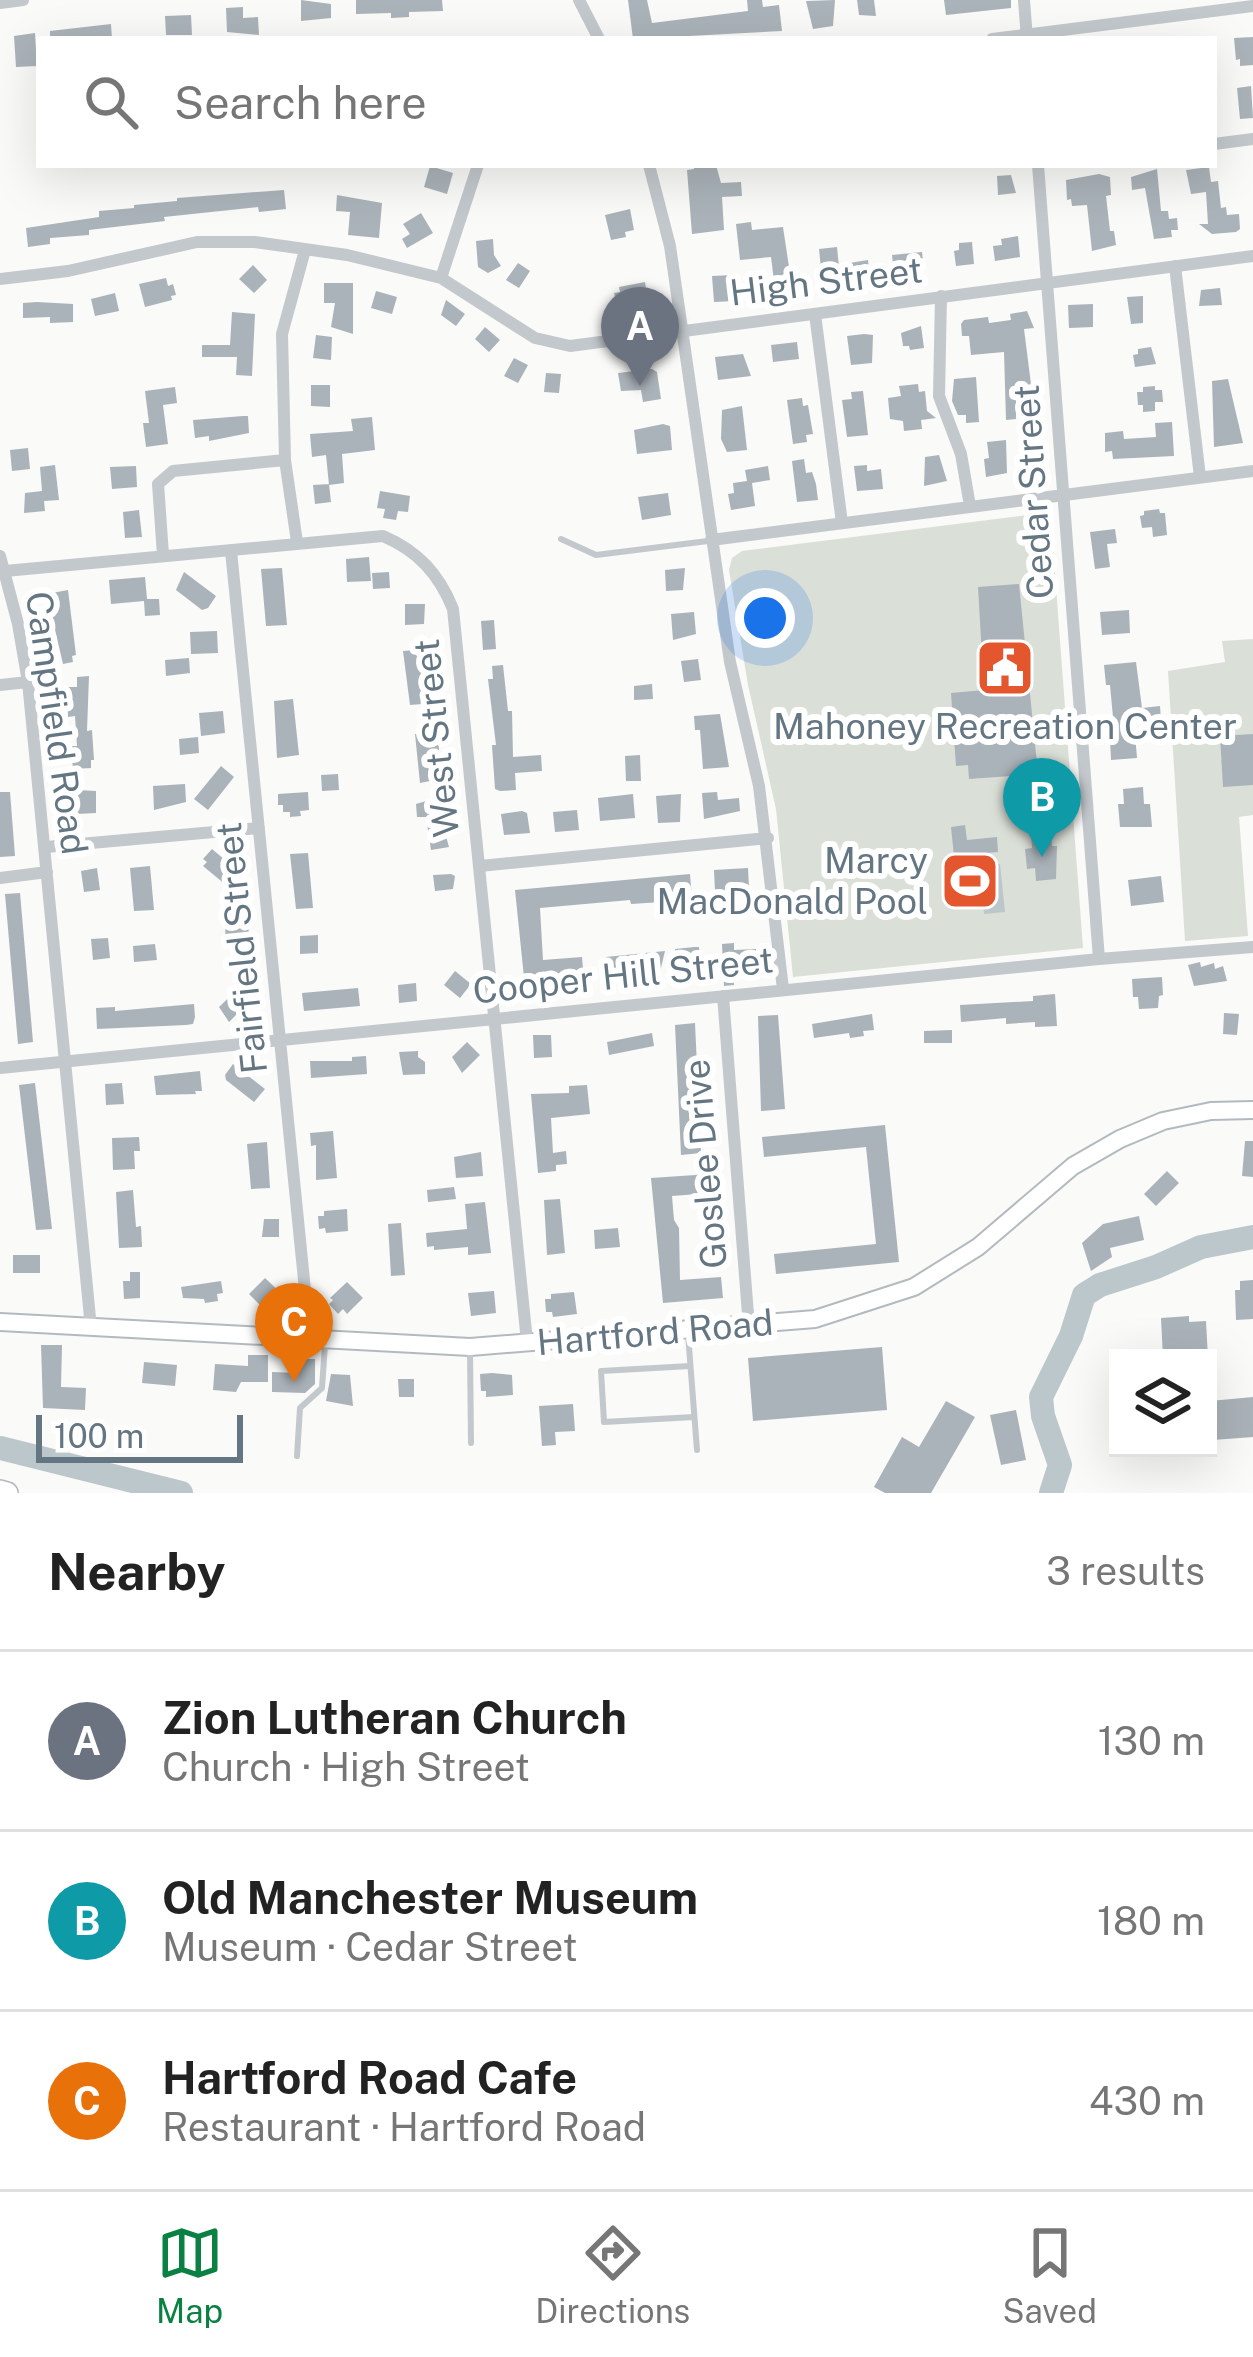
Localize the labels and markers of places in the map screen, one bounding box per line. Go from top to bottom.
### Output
pin: A [601,287,679,386]
public building icon: Mahoney Recreation Center [974,637,1036,699]
place label: Mahoney Recreation Center [773,705,1237,747]
pin: B [1003,758,1081,857]
place label: Marcy MacDonald Pool [657,839,928,922]
sports icon: Marcy MacDonald Pool [939,850,1001,912]
pin: C [255,1283,333,1382]

